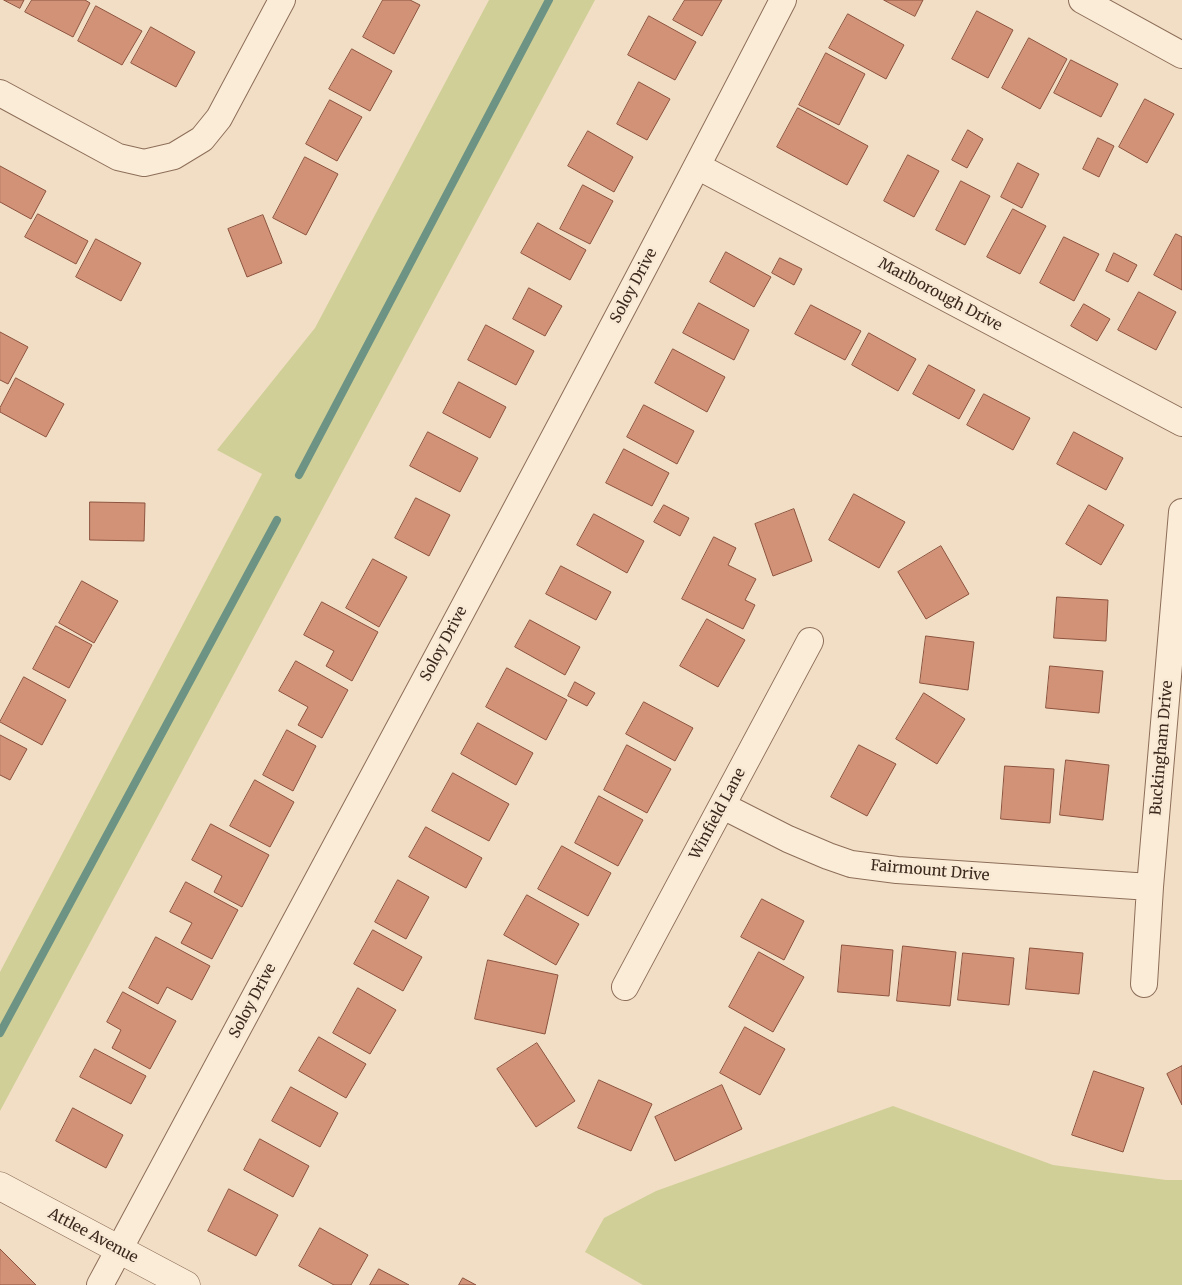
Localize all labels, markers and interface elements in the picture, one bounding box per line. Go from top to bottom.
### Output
street label: Soloy Drive [607,245,661,327]
street label: Marlborough Drive [875,255,1005,335]
street label: Soloy Drive [417,603,471,685]
street label: Buckingham Drive [1147,680,1177,816]
street label: Winfield Lane [686,765,750,863]
street label: Fairmount Drive [870,857,990,885]
street label: Soloy Drive [226,960,280,1042]
street label: Attlee Avenue [45,1205,141,1267]

